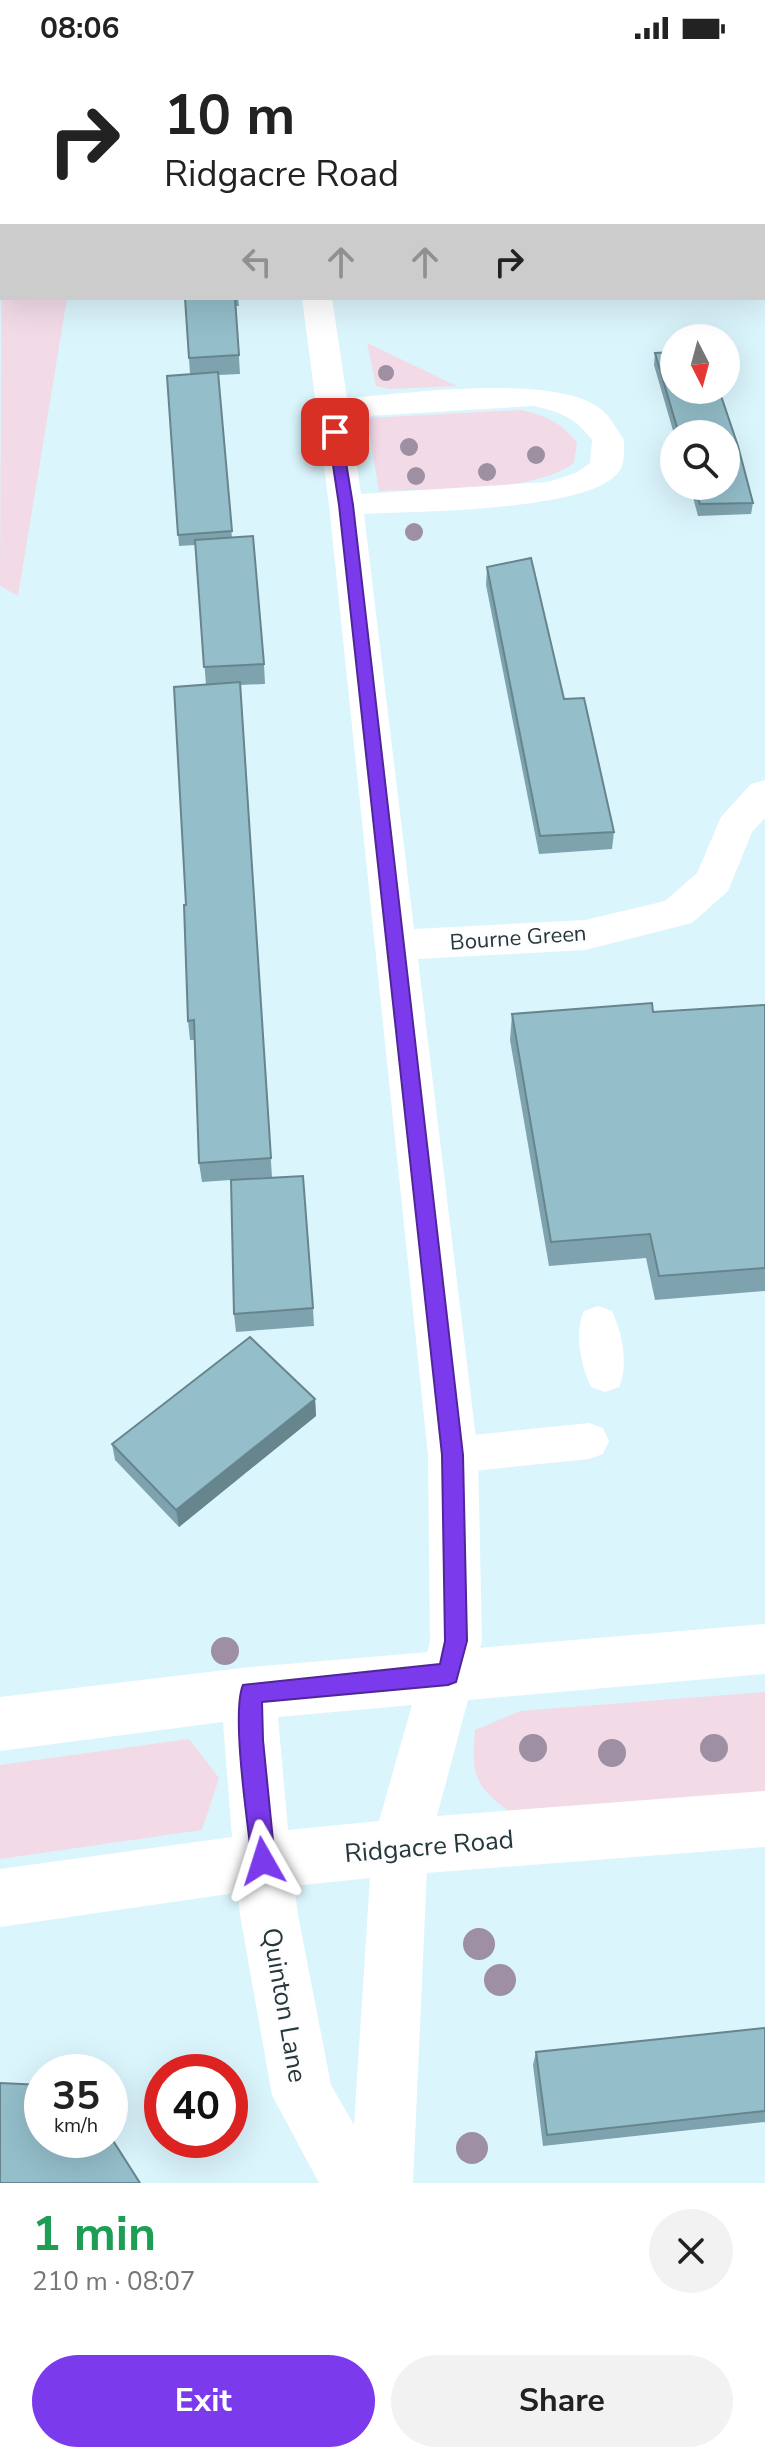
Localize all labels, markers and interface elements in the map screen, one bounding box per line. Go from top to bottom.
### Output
text: 08:06 [40,8,119,49]
text: 10 m [164,77,295,154]
icon: right [32,88,136,192]
text: Ridgacre Road [164,150,399,199]
icon: left [235,240,279,284]
icon: ahead [319,240,363,284]
icon: ahead [403,240,447,284]
icon: right [487,240,531,284]
north arrow [660,324,740,404]
map controls [660,324,740,500]
pin [301,398,369,466]
icon: arrive [313,410,357,454]
button: search [660,420,740,500]
street label: Bourne Green [449,918,587,958]
position arrow [221,1819,305,1903]
street label: Ridgacre Road [343,1822,515,1871]
street label: Quinton Lane [254,1925,315,2085]
speed limit sign: 40 [144,2054,248,2158]
text: 35 [52,2069,100,2123]
text: km/h [54,2112,98,2139]
text: 1 min [32,2201,156,2267]
button: close [649,2209,733,2293]
text: 210 m · 08:07 [32,2264,195,2299]
button: Exit [32,2355,375,2447]
button: Share [391,2355,733,2447]

